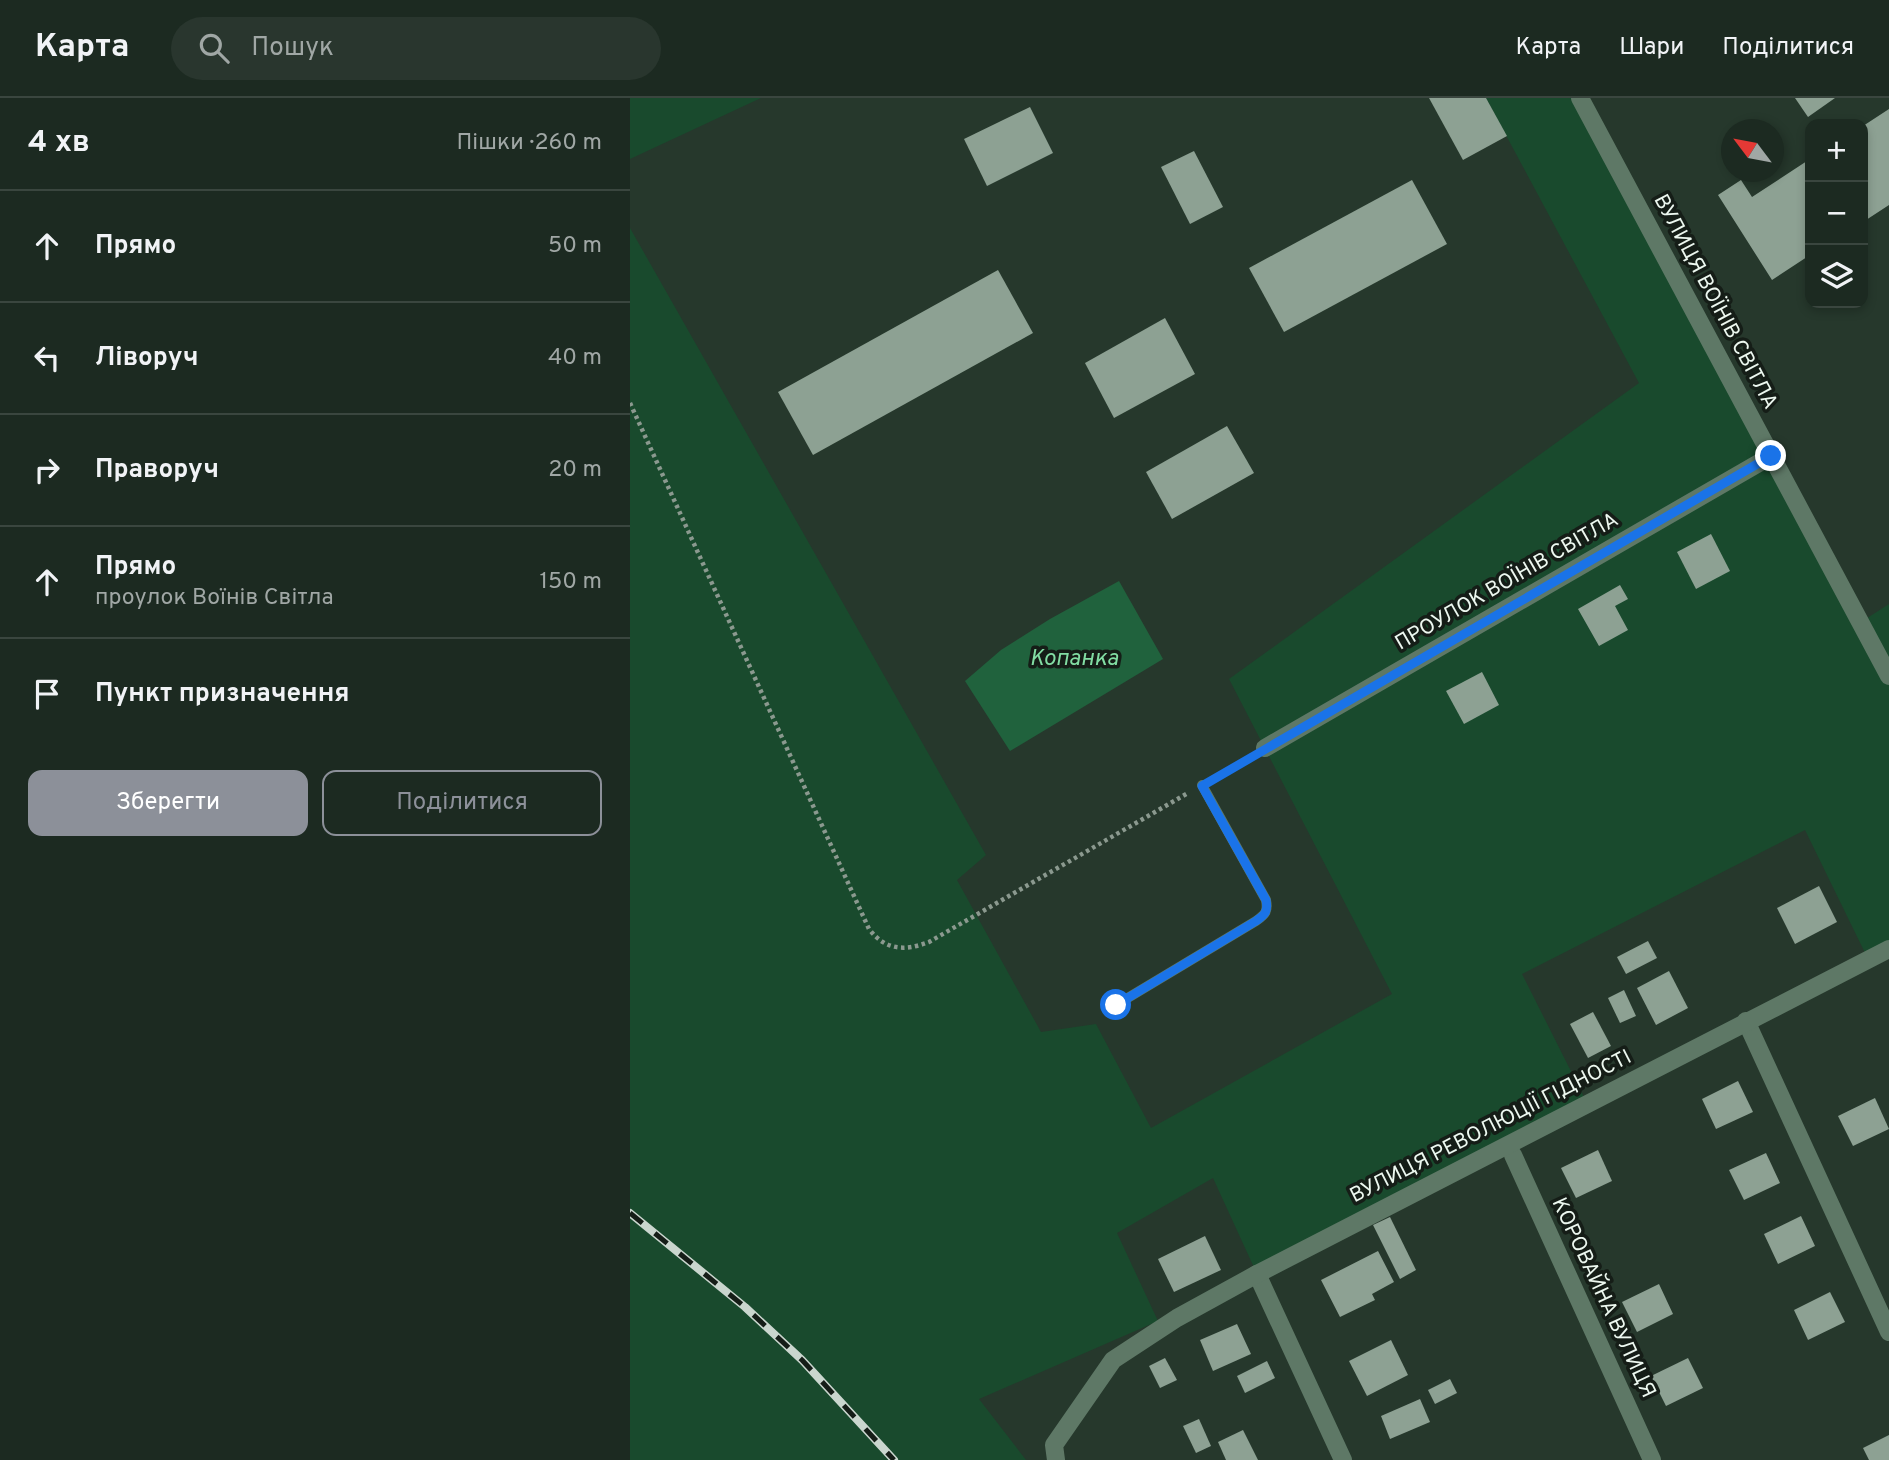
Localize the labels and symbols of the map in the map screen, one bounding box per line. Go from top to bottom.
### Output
north arrow [1721,119,1784,182]
street label: ВУЛИЦЯ ВОЇНІВ СВІТЛА [1647,190,1783,414]
route end [1755,440,1786,471]
street label: ПРОУЛОК ВОЇНІВ СВІТЛА [1390,507,1624,657]
water label: Копанка [1030,645,1119,674]
route start [1100,989,1131,1020]
street label: ВУЛИЦЯ РЕВОЛЮЦІЇ ГІДНОСТІ [1346,1044,1636,1210]
street label: КОРОВАЙНА ВУЛИЦЯ [1545,1193,1662,1402]

